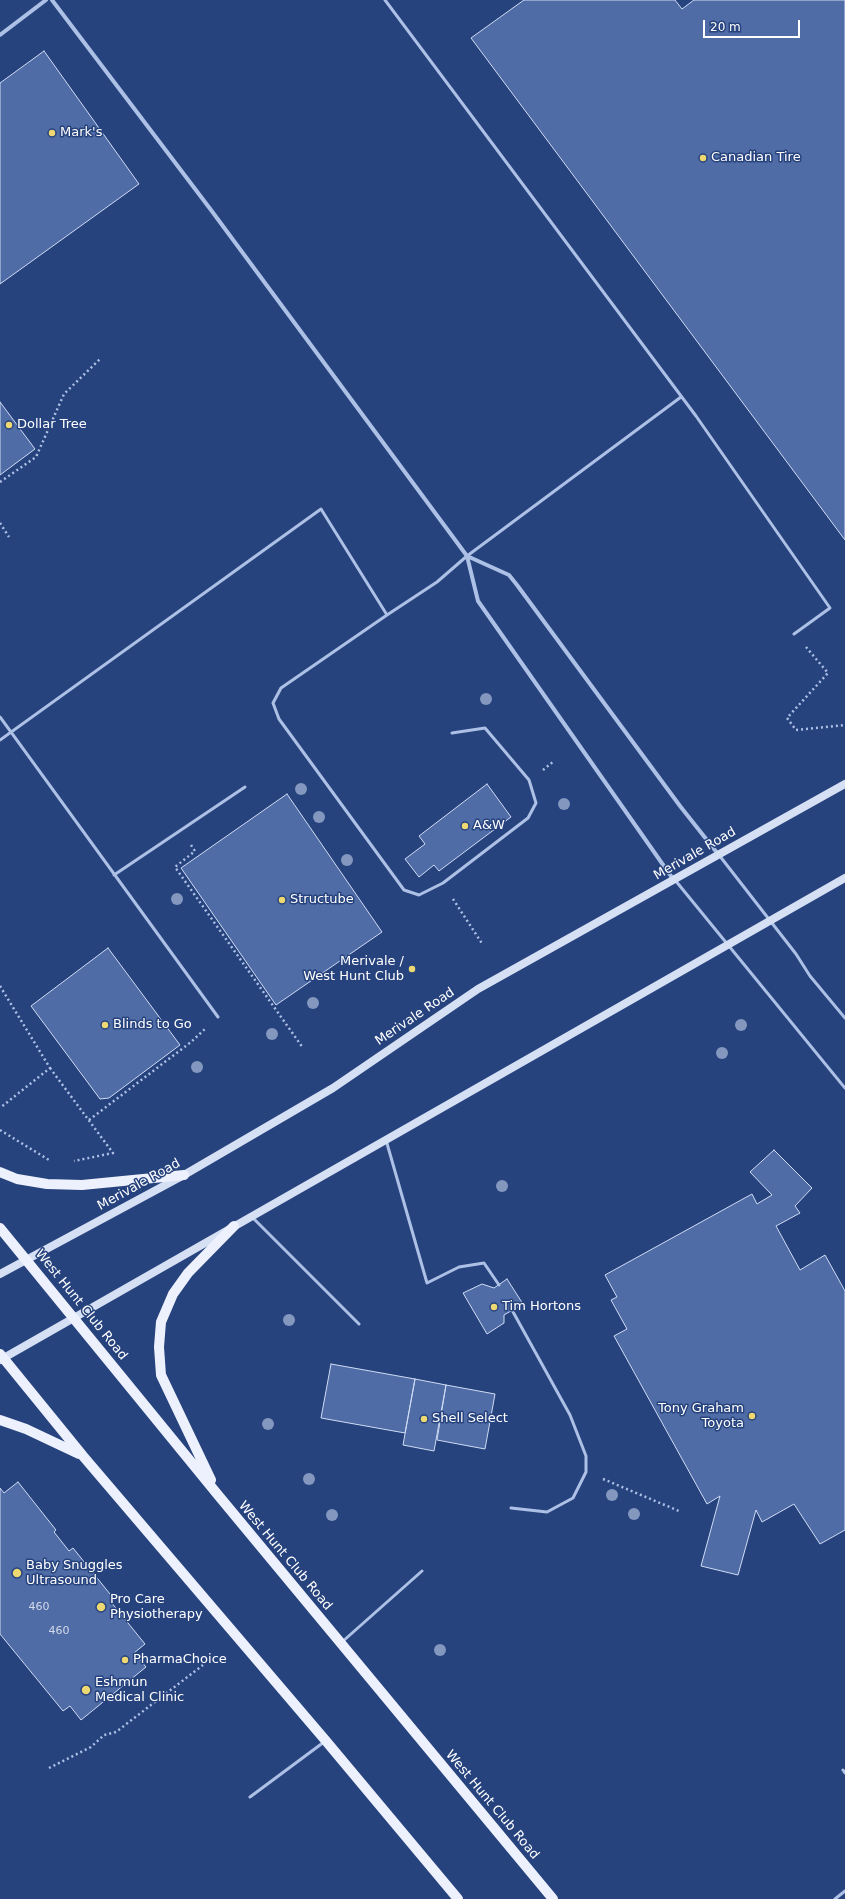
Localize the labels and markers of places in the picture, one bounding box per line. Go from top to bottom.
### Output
place label: Mark's [60,125,102,141]
marker: Mark's [47,128,57,138]
place label: Canadian Tire [711,150,801,166]
marker: Canadian Tire [698,153,708,163]
place label: Dollar Tree [17,417,87,433]
marker: Dollar Tree [4,420,14,430]
place label: A&W [473,818,505,834]
marker: A&W [460,821,470,831]
place label: Structube [290,892,354,908]
marker: Structube [277,895,287,905]
place label: Merivale / West Hunt Club [303,954,404,985]
marker: Merivale / West Hunt Club [407,964,417,974]
place label: Blinds to Go [113,1017,192,1033]
marker: Blinds to Go [100,1020,110,1030]
place label: Tim Hortons [502,1299,581,1315]
marker: Tim Hortons [489,1302,499,1312]
place label: Tony Graham Toyota [658,1401,744,1432]
place label: Shell Select [432,1411,508,1427]
marker: Tony Graham Toyota [747,1411,757,1421]
marker: Shell Select [419,1414,429,1424]
place label: Baby Snuggles Ultrasound [26,1558,123,1589]
marker: Baby Snuggles Ultrasound [11,1567,23,1579]
place label: Pro Care Physiotherapy [110,1592,203,1623]
marker: Pro Care Physiotherapy [95,1601,107,1613]
place label: PharmaChoice [133,1652,227,1668]
marker: PharmaChoice [120,1655,130,1665]
place label: Eshmun Medical Clinic [95,1675,184,1706]
marker: Eshmun Medical Clinic [80,1684,92,1696]

